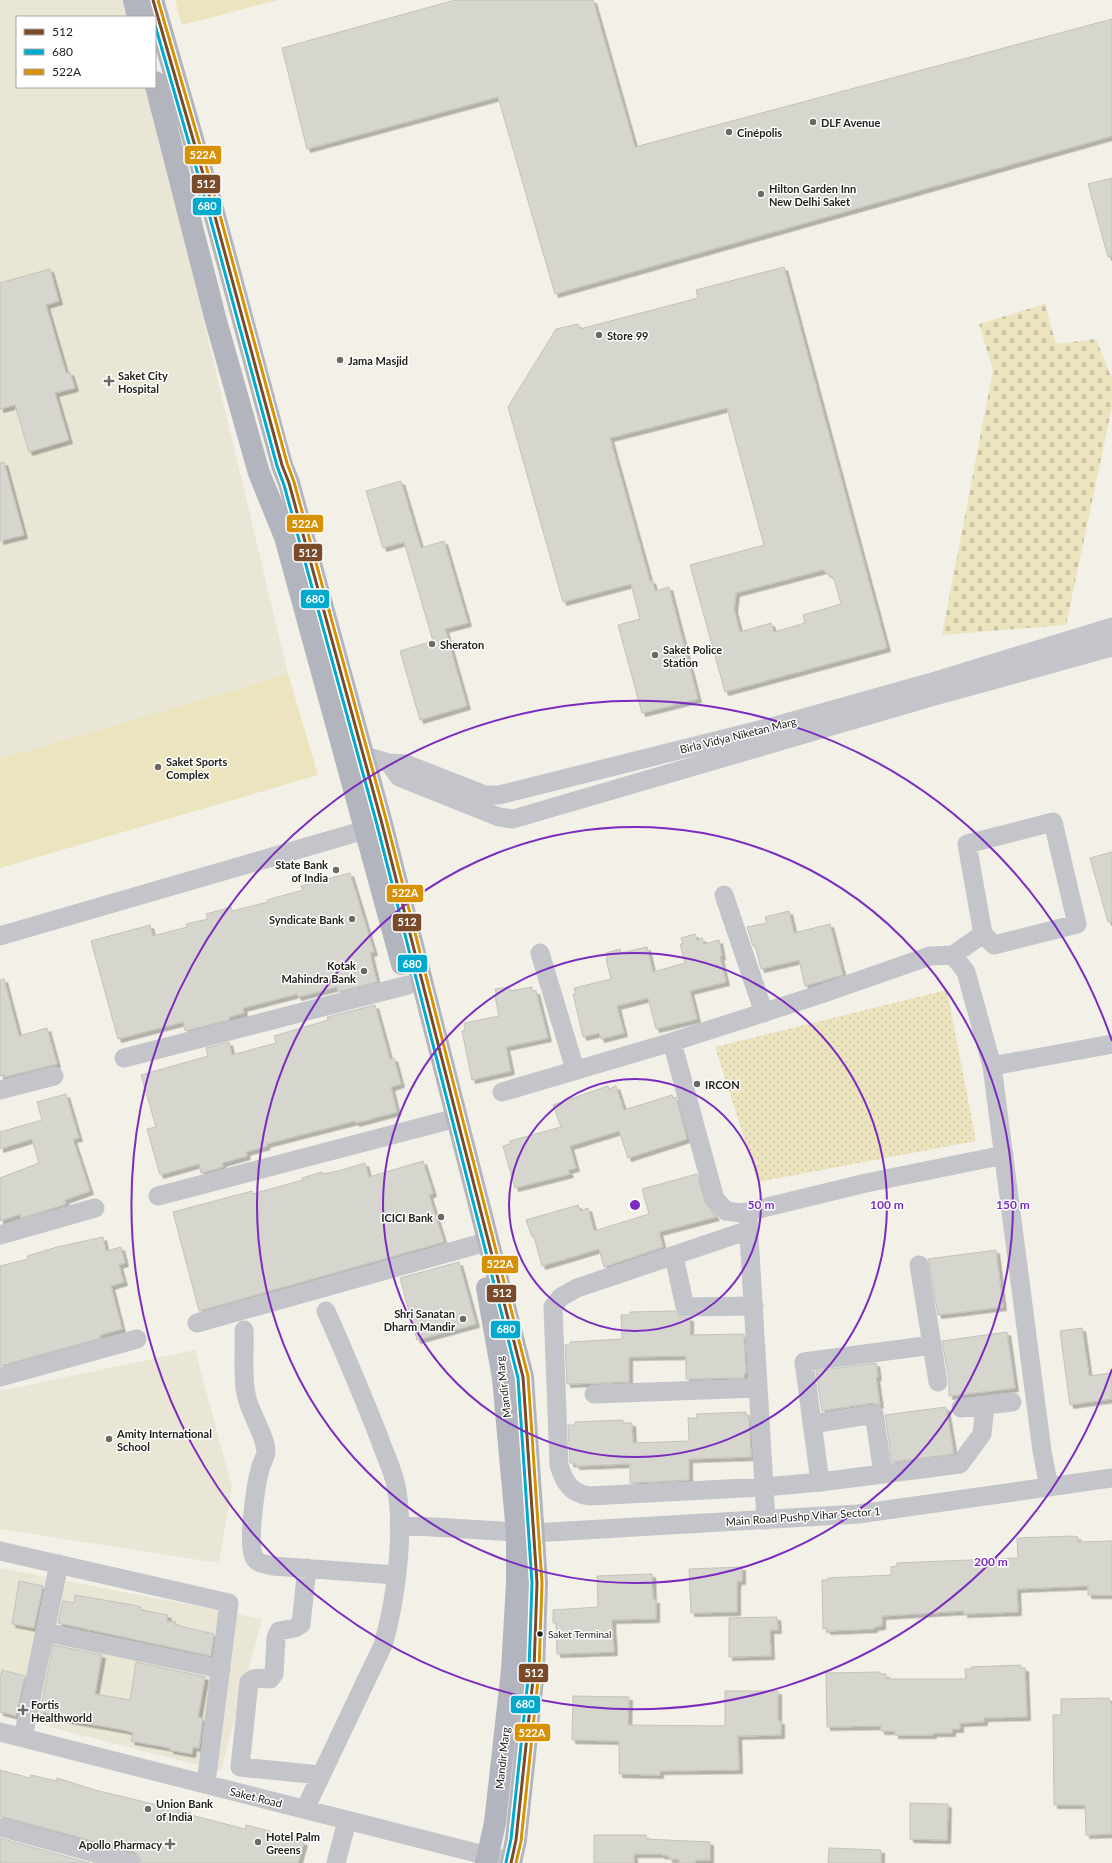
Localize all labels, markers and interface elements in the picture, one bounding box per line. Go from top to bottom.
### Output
legend [16,16,156,88]
text: 512 [52,24,73,39]
text: 680 [52,44,73,59]
text: 522A [52,64,82,79]
place label: DLF Avenue [821,116,880,129]
marker: DLF Avenue [808,117,818,127]
place label: Cinépolis [737,126,782,139]
marker: Cinépolis [724,127,734,137]
line badge: 522A [184,145,222,165]
text: 522A [190,148,217,161]
line badge: 512 [191,174,221,194]
text: 512 [196,177,216,190]
place label: Hilton Garden Inn New Delhi Saket [769,182,856,208]
marker: Hilton Garden Inn New Delhi Saket [756,189,766,199]
line badge: 680 [192,197,222,216]
text: 680 [197,199,217,212]
place label: Store 99 [607,329,648,342]
marker: Store 99 [594,330,604,340]
place label: Jama Masjid [348,354,408,367]
marker: Jama Masjid [335,355,345,365]
place label: Saket City Hospital [118,369,168,395]
marker: Saket City Hospital [103,375,115,387]
line badge: 522A [286,514,324,533]
text: 522A [292,517,319,530]
line badge: 512 [293,543,323,562]
text: 512 [298,546,318,559]
line badge: 680 [300,589,330,609]
text: 680 [305,592,325,605]
place label: Sheraton [440,638,484,651]
marker: Sheraton [427,639,437,649]
place label: Saket Police Station [663,643,722,669]
marker: Saket Police Station [650,650,660,660]
street label: Birla Vidya Niketan Marg [678,714,798,756]
place label: Saket Sports Complex [166,755,227,781]
marker: Saket Sports Complex [153,762,163,772]
place label: State Bank of India [275,858,328,884]
marker: State Bank of India [331,865,341,875]
line badge: 522A [386,884,424,903]
text: 522A [392,886,419,899]
place label: Syndicate Bank [269,913,344,926]
line badge: 512 [392,913,422,932]
marker: Syndicate Bank [347,914,357,924]
text: 512 [397,915,417,928]
line badge: 680 [397,954,428,973]
text: 680 [402,957,422,970]
place label: Kotak Mahindra Bank [282,959,356,985]
marker: Kotak Mahindra Bank [359,966,369,976]
place label: IRCON [705,1078,740,1091]
marker: IRCON [692,1079,702,1089]
text: 50 m [748,1197,774,1212]
text: 100 m [870,1197,904,1212]
text: 150 m [996,1197,1030,1212]
centre of rings [628,1198,642,1212]
place label: ICICI Bank [381,1211,433,1224]
marker: ICICI Bank [436,1212,446,1222]
line badge: 522A [481,1255,519,1274]
text: 522A [487,1257,514,1270]
line badge: 512 [486,1284,517,1303]
text: 512 [492,1286,512,1299]
place label: Shri Sanatan Dharm Mandir [384,1307,456,1333]
marker: Shri Sanatan Dharm Mandir [458,1314,468,1324]
line badge: 680 [490,1320,521,1339]
text: 680 [496,1322,516,1335]
street label: Mandir Marg [493,1355,513,1419]
place label: Amity International School [116,1427,212,1453]
marker: Amity International School [104,1434,114,1444]
street label: Main Road Pushp Vihar Sector 1 [725,1504,881,1528]
text: 200 m [974,1554,1008,1569]
place label: Saket Terminal [548,1628,611,1640]
marker: Saket Terminal [535,1629,545,1639]
line badge: 512 [518,1663,549,1683]
text: 512 [524,1666,544,1679]
line badge: 680 [510,1695,541,1714]
text: 680 [515,1697,535,1710]
place label: Fortis Healthworld [31,1698,92,1724]
marker: Fortis Healthworld [18,1705,28,1715]
line badge: 522A [514,1723,551,1742]
street label: Mandir Marg [492,1726,512,1790]
text: 522A [519,1726,546,1739]
street label: Saket Road [228,1784,284,1810]
place label: Union Bank of India [156,1797,213,1823]
marker: Union Bank of India [143,1804,153,1814]
place label: Hotel Palm Greens [266,1830,320,1856]
marker: Hotel Palm Greens [253,1837,263,1847]
place label: Apollo Pharmacy [78,1838,162,1851]
marker: Apollo Pharmacy [165,1839,175,1849]

